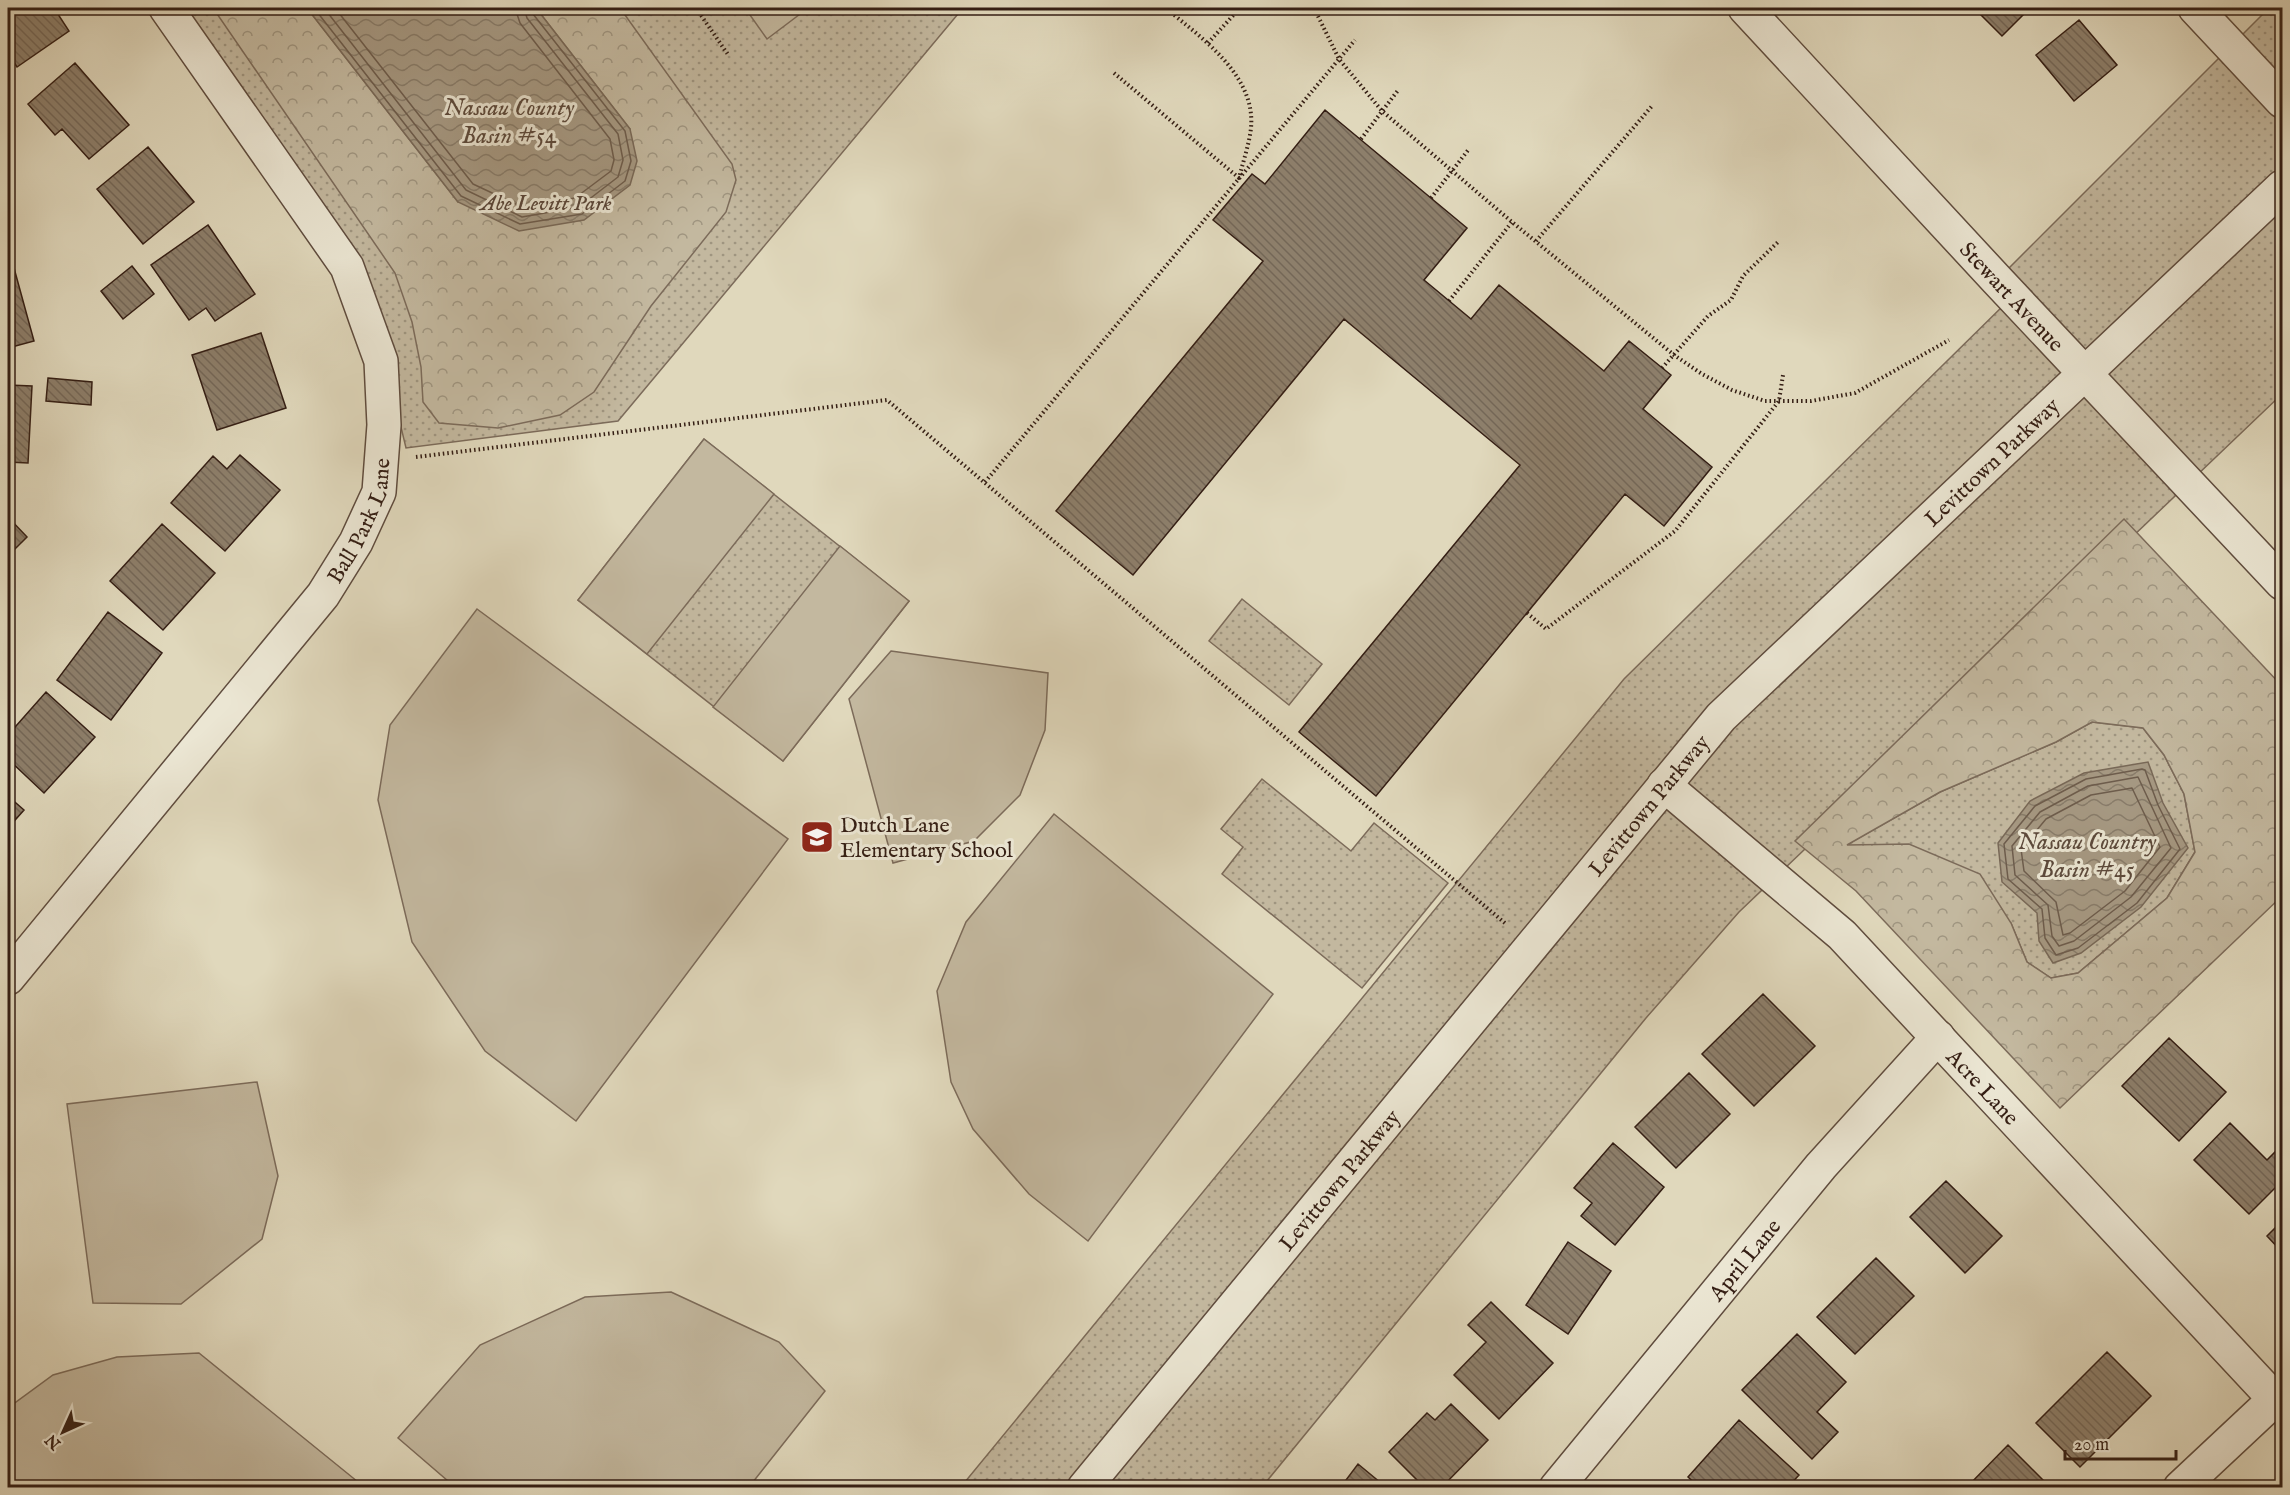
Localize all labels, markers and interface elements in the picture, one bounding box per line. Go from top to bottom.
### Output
water label: Nassau County Basin #54 [444,93,575,152]
park label: Abe Levitt Park [478,190,612,218]
street label: Stewart Avenue [1953,237,2069,358]
street label: Levittown Parkway [1919,392,2066,534]
street label: Ball Park Lane [322,457,397,589]
street label: Levittown Parkway [1583,730,1717,883]
place label: Dutch Lane Elementary School [840,812,1013,865]
school or university icon: Dutch Lane Elementary School [799,819,835,855]
water label: Nassau Country Basin #45 [2018,827,2157,886]
street label: Acre Lane [1939,1043,2024,1132]
street label: Levittown Parkway [1274,1104,1407,1257]
street label: April Lane [1703,1214,1788,1308]
north arrow [33,1402,93,1462]
scale bar [2065,1423,2176,1461]
text: N [42,1429,66,1454]
text: 20 m [2074,1434,2109,1457]

